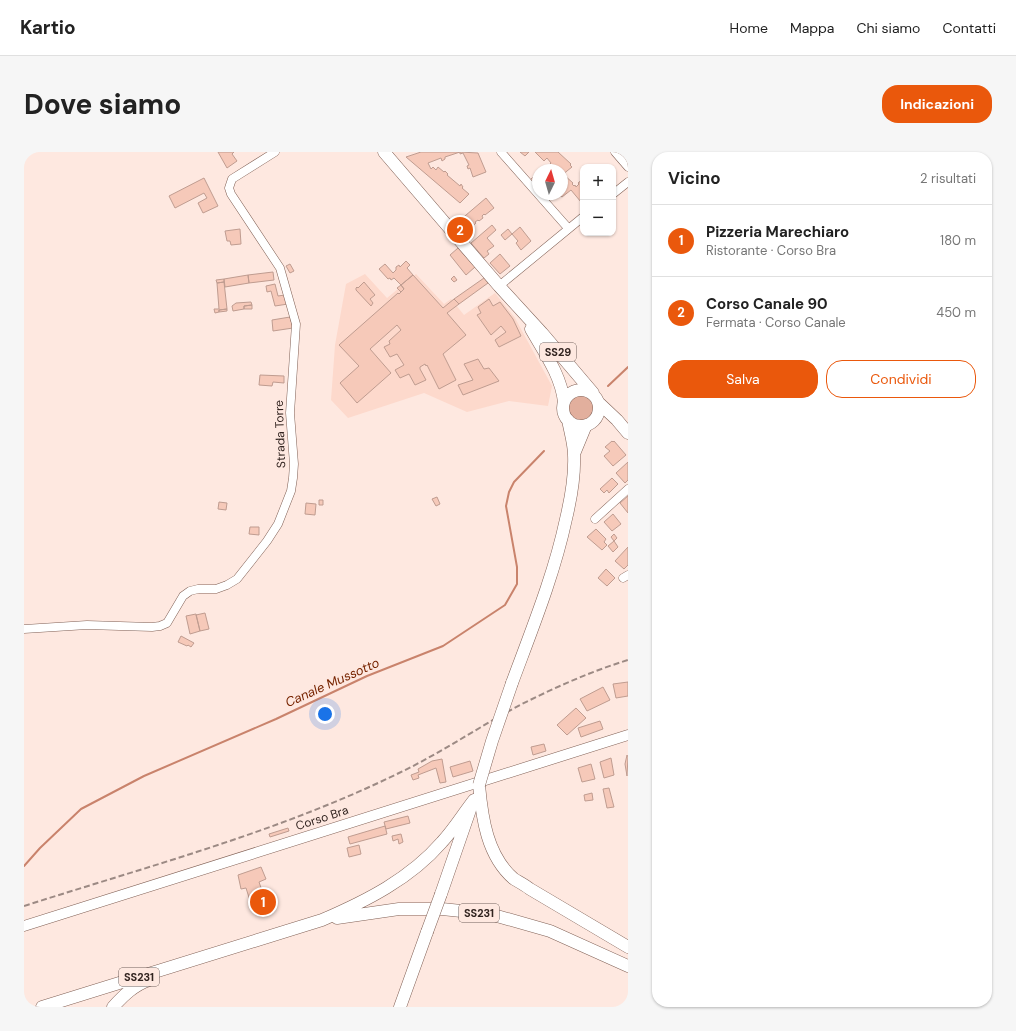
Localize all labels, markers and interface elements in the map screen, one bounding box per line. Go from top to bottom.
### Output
text: Kartio [20,15,76,40]
text: Home [730,19,768,37]
text: Mappa [790,19,834,37]
text: Chi siamo [856,19,920,37]
text: Contatti [942,19,996,37]
button: Indicazioni [882,85,992,123]
text: Dove siamo [24,86,181,123]
north arrow [532,164,568,200]
map controls [580,164,616,236]
button: + [580,164,616,200]
text: Vicino [668,167,721,189]
text: 2 risultati [920,170,976,187]
button: − [580,200,616,236]
pin: 2 [447,215,473,245]
text: Pizzeria Marechiaro [706,222,849,242]
text: 1 [679,232,683,249]
text: 180 m [940,232,976,249]
text: Ristorante · Corso Bra [706,242,836,259]
text: Corso Canale 90 [706,294,828,314]
text: 2 [677,304,685,321]
text: 450 m [936,304,976,321]
text: Fermata · Corso Canale [706,314,846,331]
road number: SS29 [540,343,576,361]
button: Salva [668,360,818,398]
button: Condividi [826,360,976,398]
street label: Strada Torre [271,400,289,468]
water label: Canale Mussotto [282,654,382,711]
your location [315,704,335,724]
street label: Corso Bra [294,802,350,834]
pin: 1 [250,887,276,917]
road number: SS231 [459,904,499,922]
road number: SS231 [119,968,159,986]

